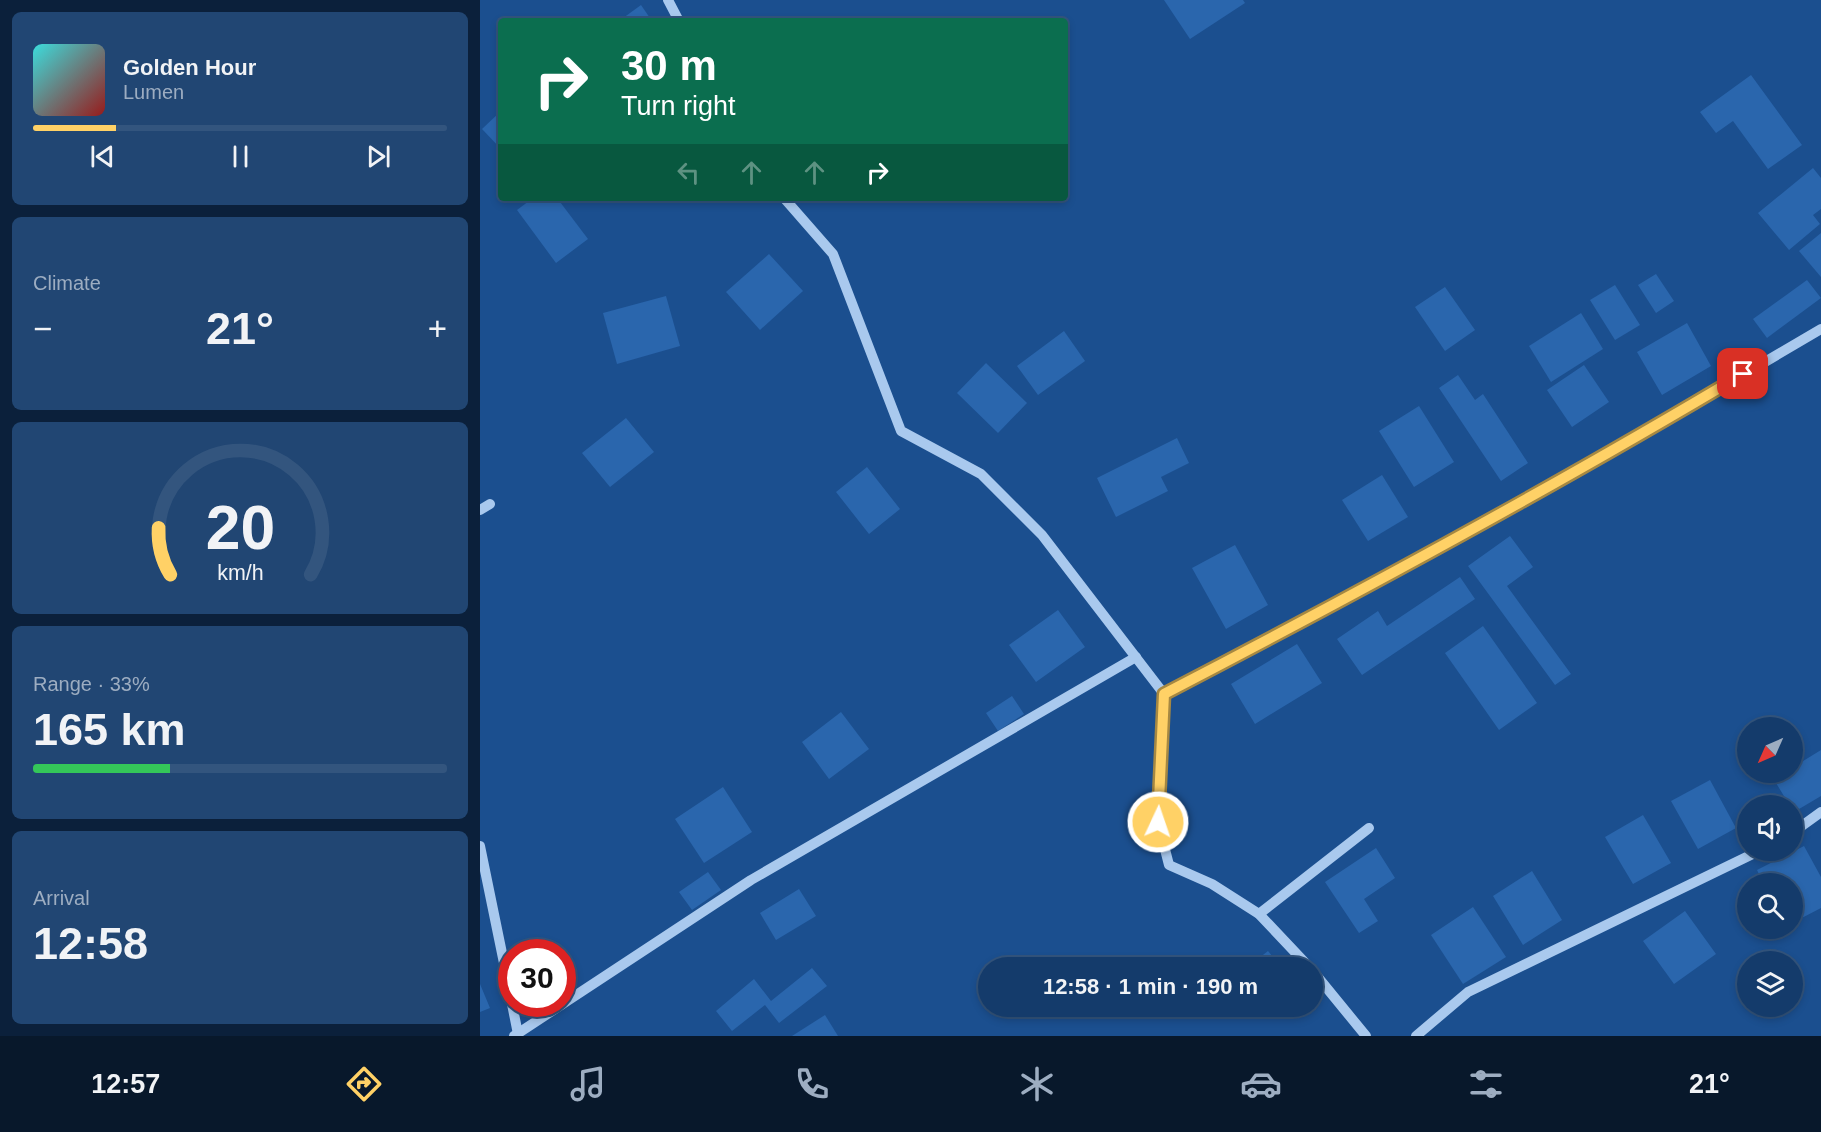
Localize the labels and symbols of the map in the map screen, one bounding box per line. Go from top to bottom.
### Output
pin [1717,348,1768,399]
north arrow [1737,717,1803,783]
position arrow [1126,790,1190,854]
speed limit sign: 30 [498,939,576,1017]

